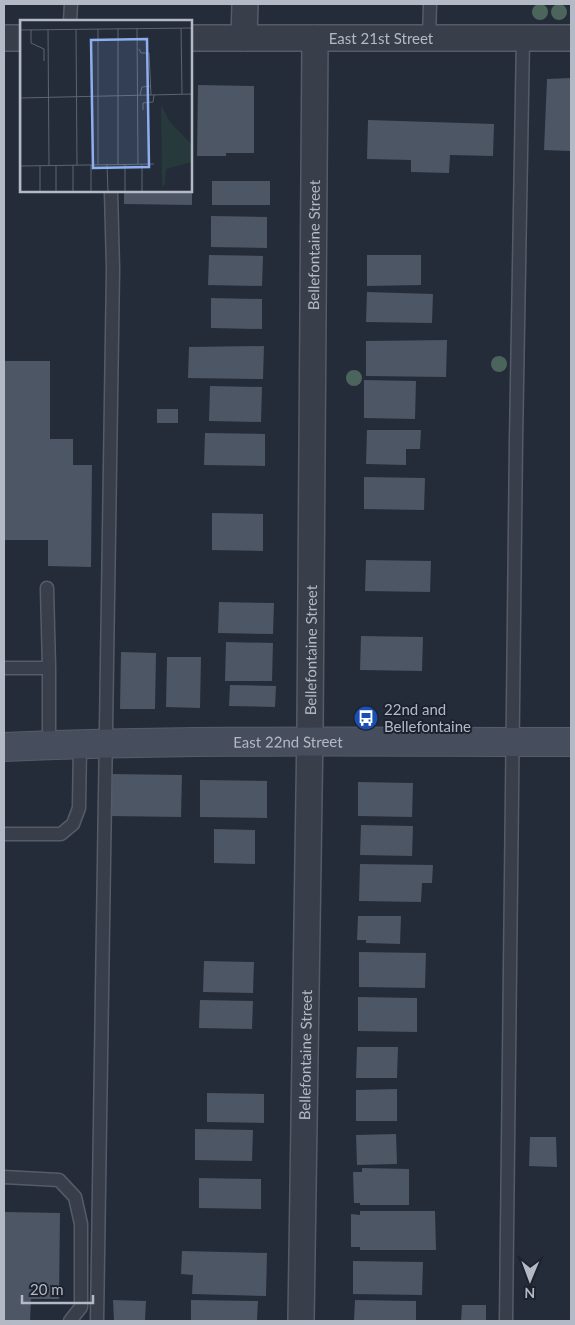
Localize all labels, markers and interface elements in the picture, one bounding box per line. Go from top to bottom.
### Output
inset map [20,20,192,192]
street label: East 21st Street [329,29,434,47]
street label: Bellefontaine Street [304,179,323,310]
street label: Bellefontaine Street [301,584,320,715]
place label: 22nd and Bellefontaine [384,700,471,735]
bus stop icon: 22nd and Bellefontaine [353,705,379,731]
street label: East 22nd Street [233,732,343,751]
street label: Bellefontaine Street [295,989,315,1120]
north arrow [505,1255,555,1305]
scale bar [22,1272,94,1304]
text: 20 m [30,1280,64,1298]
text: N [524,1285,535,1302]

